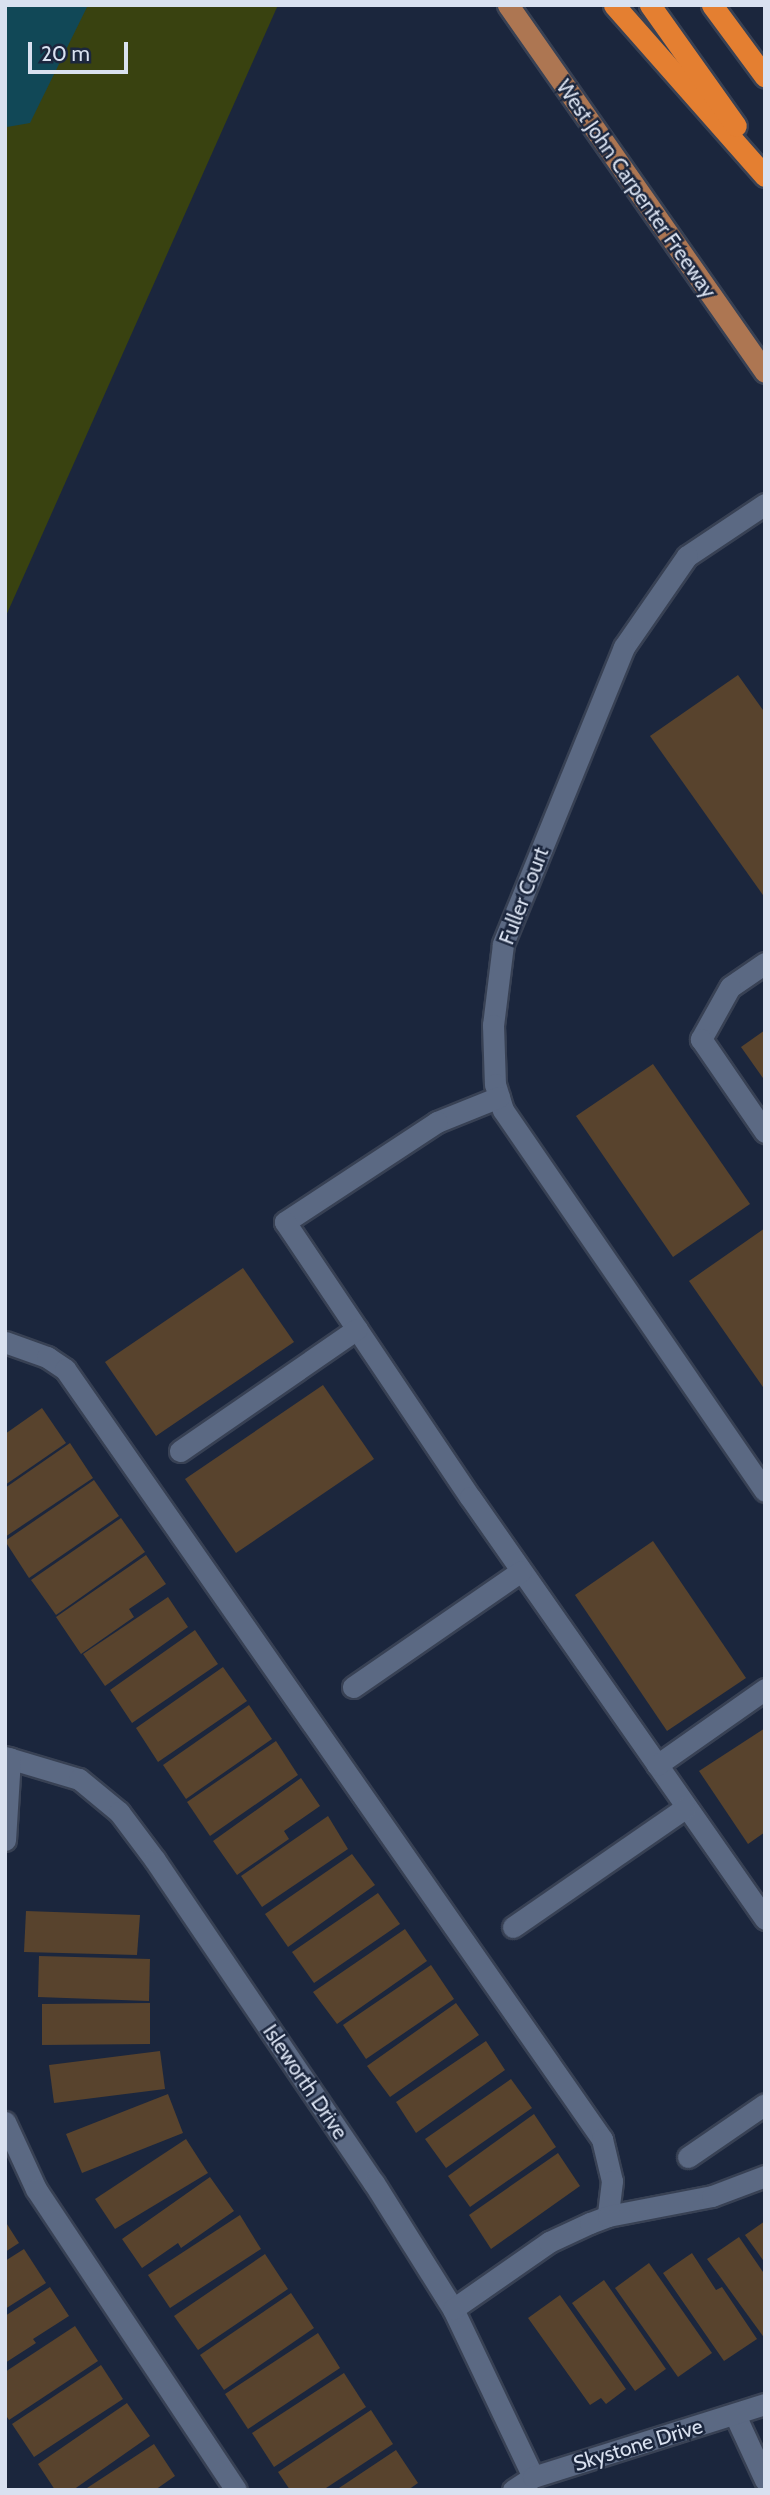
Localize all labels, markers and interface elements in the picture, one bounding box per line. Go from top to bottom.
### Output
scale bar [32,28,131,72]
text: 20 m [41,41,90,66]
street label: West John Carpenter Freeway [551,75,721,303]
street label: Fuller Court [494,844,554,948]
street label: Isleworth Drive [257,2020,353,2144]
street label: Skystone Drive [570,2413,706,2477]

